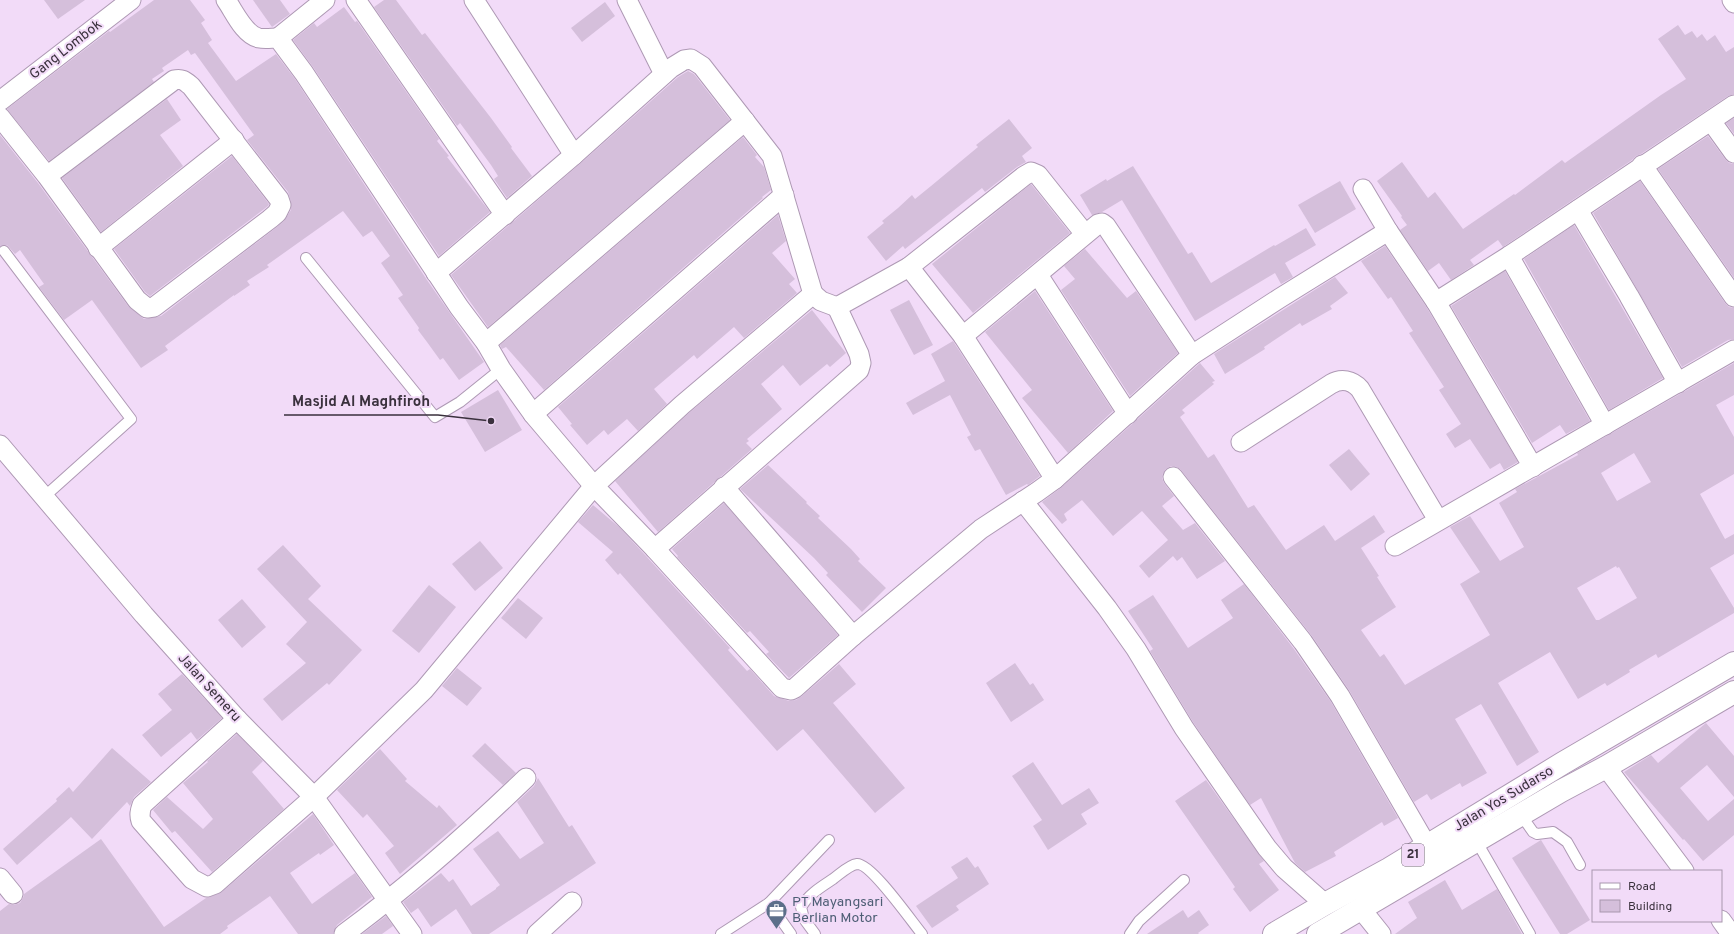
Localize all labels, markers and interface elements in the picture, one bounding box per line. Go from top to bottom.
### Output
street label: Gang Lombok [26,16,106,84]
callout: Masjid Al Maghfiroh [284,388,438,415]
text: Masjid Al Maghfiroh [292,393,430,412]
street label: Jalan Semeru [174,650,244,726]
street label: Jalan Yos Sudarso [1451,762,1557,835]
road number: 21 [1402,844,1424,866]
legend [1592,870,1722,922]
text: Road [1628,879,1656,895]
place label: PT Mayangsari Berlian Motor [792,894,883,927]
office icon: PT Mayangsari Berlian Motor [764,897,790,930]
text: Building [1628,899,1672,915]

